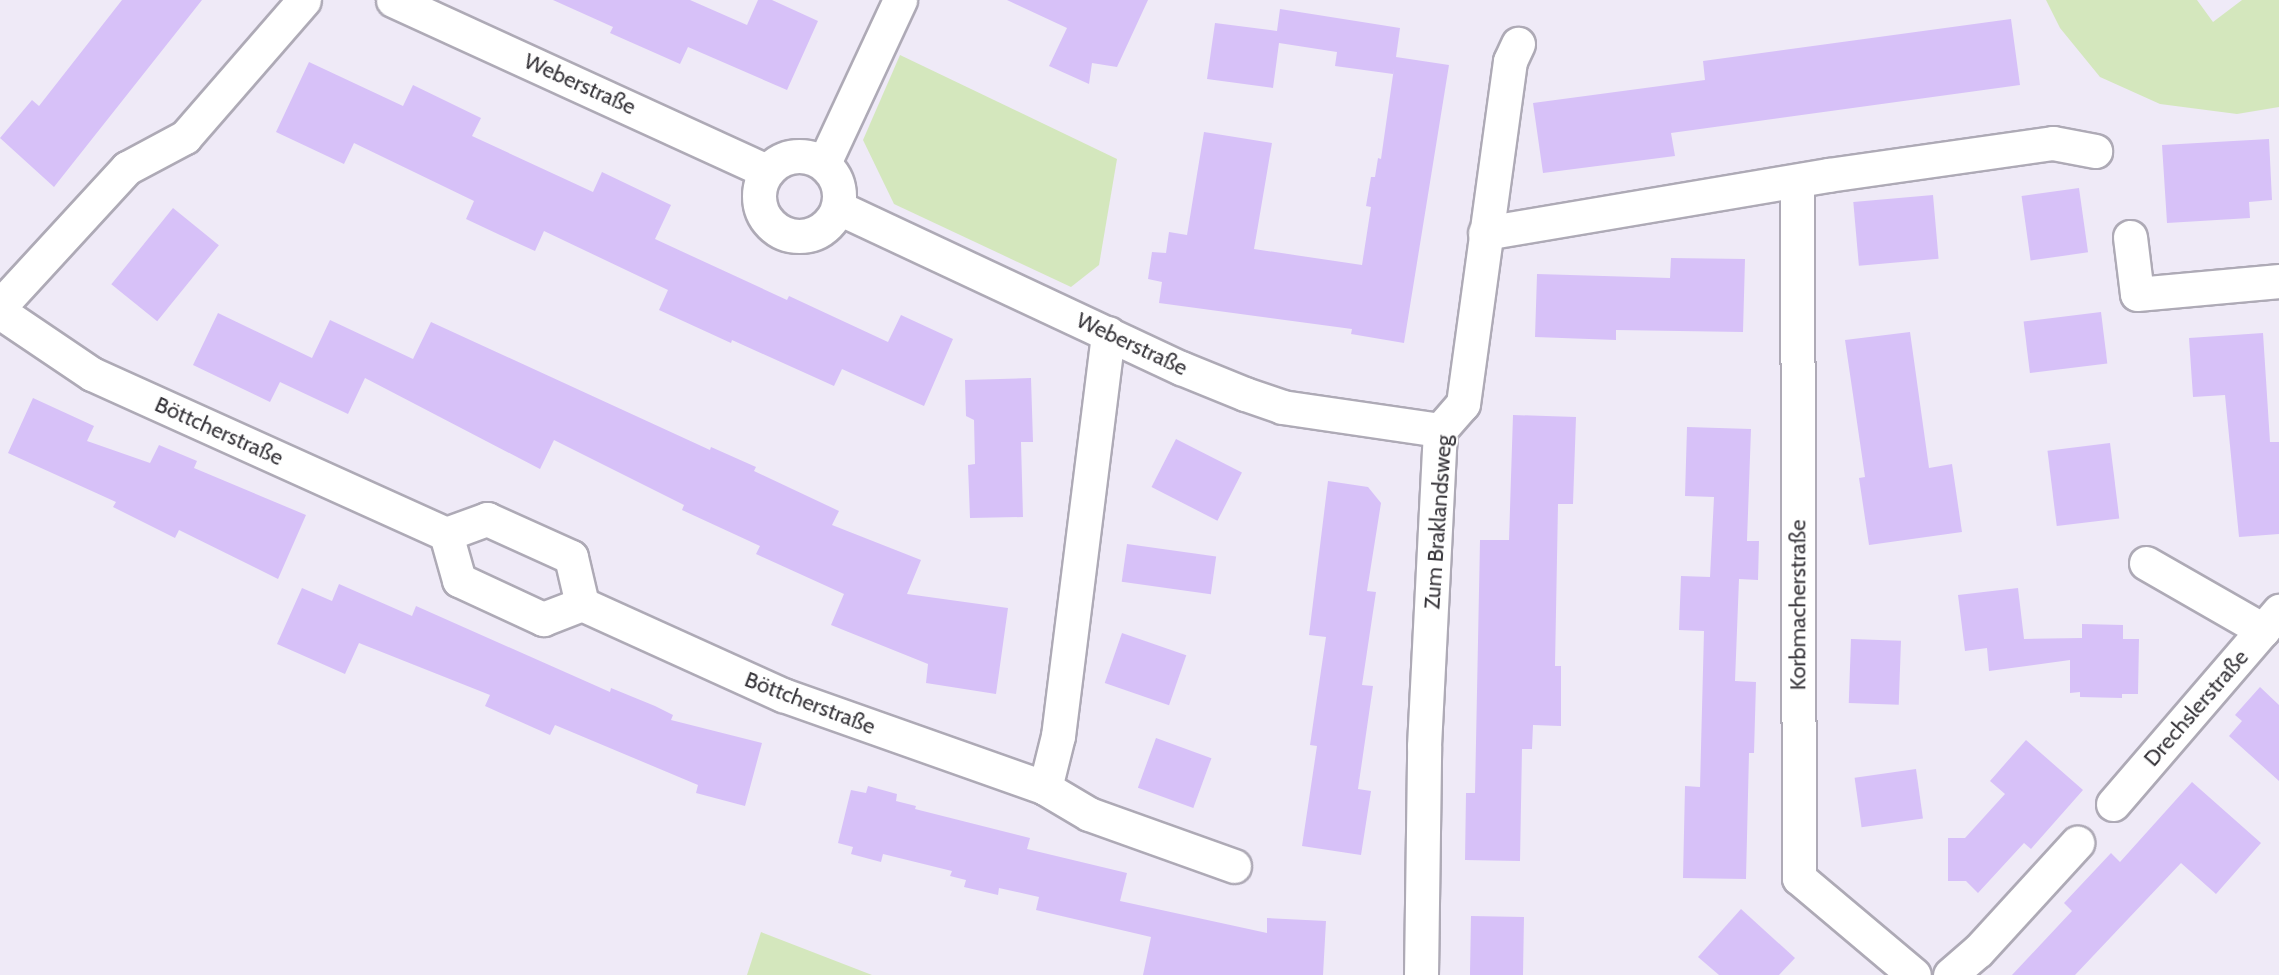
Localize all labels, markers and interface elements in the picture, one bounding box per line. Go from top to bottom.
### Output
street label: Weberstraße [520,48,640,120]
street label: Weberstraße [1072,307,1192,381]
street label: Böttcherstraße [151,391,287,471]
street label: Zum Braklandsweg [1419,434,1457,610]
street label: Korbmacherstraße [1785,520,1811,690]
street label: Drechslerstraße [2138,644,2254,772]
street label: Böttcherstraße [741,666,879,740]

